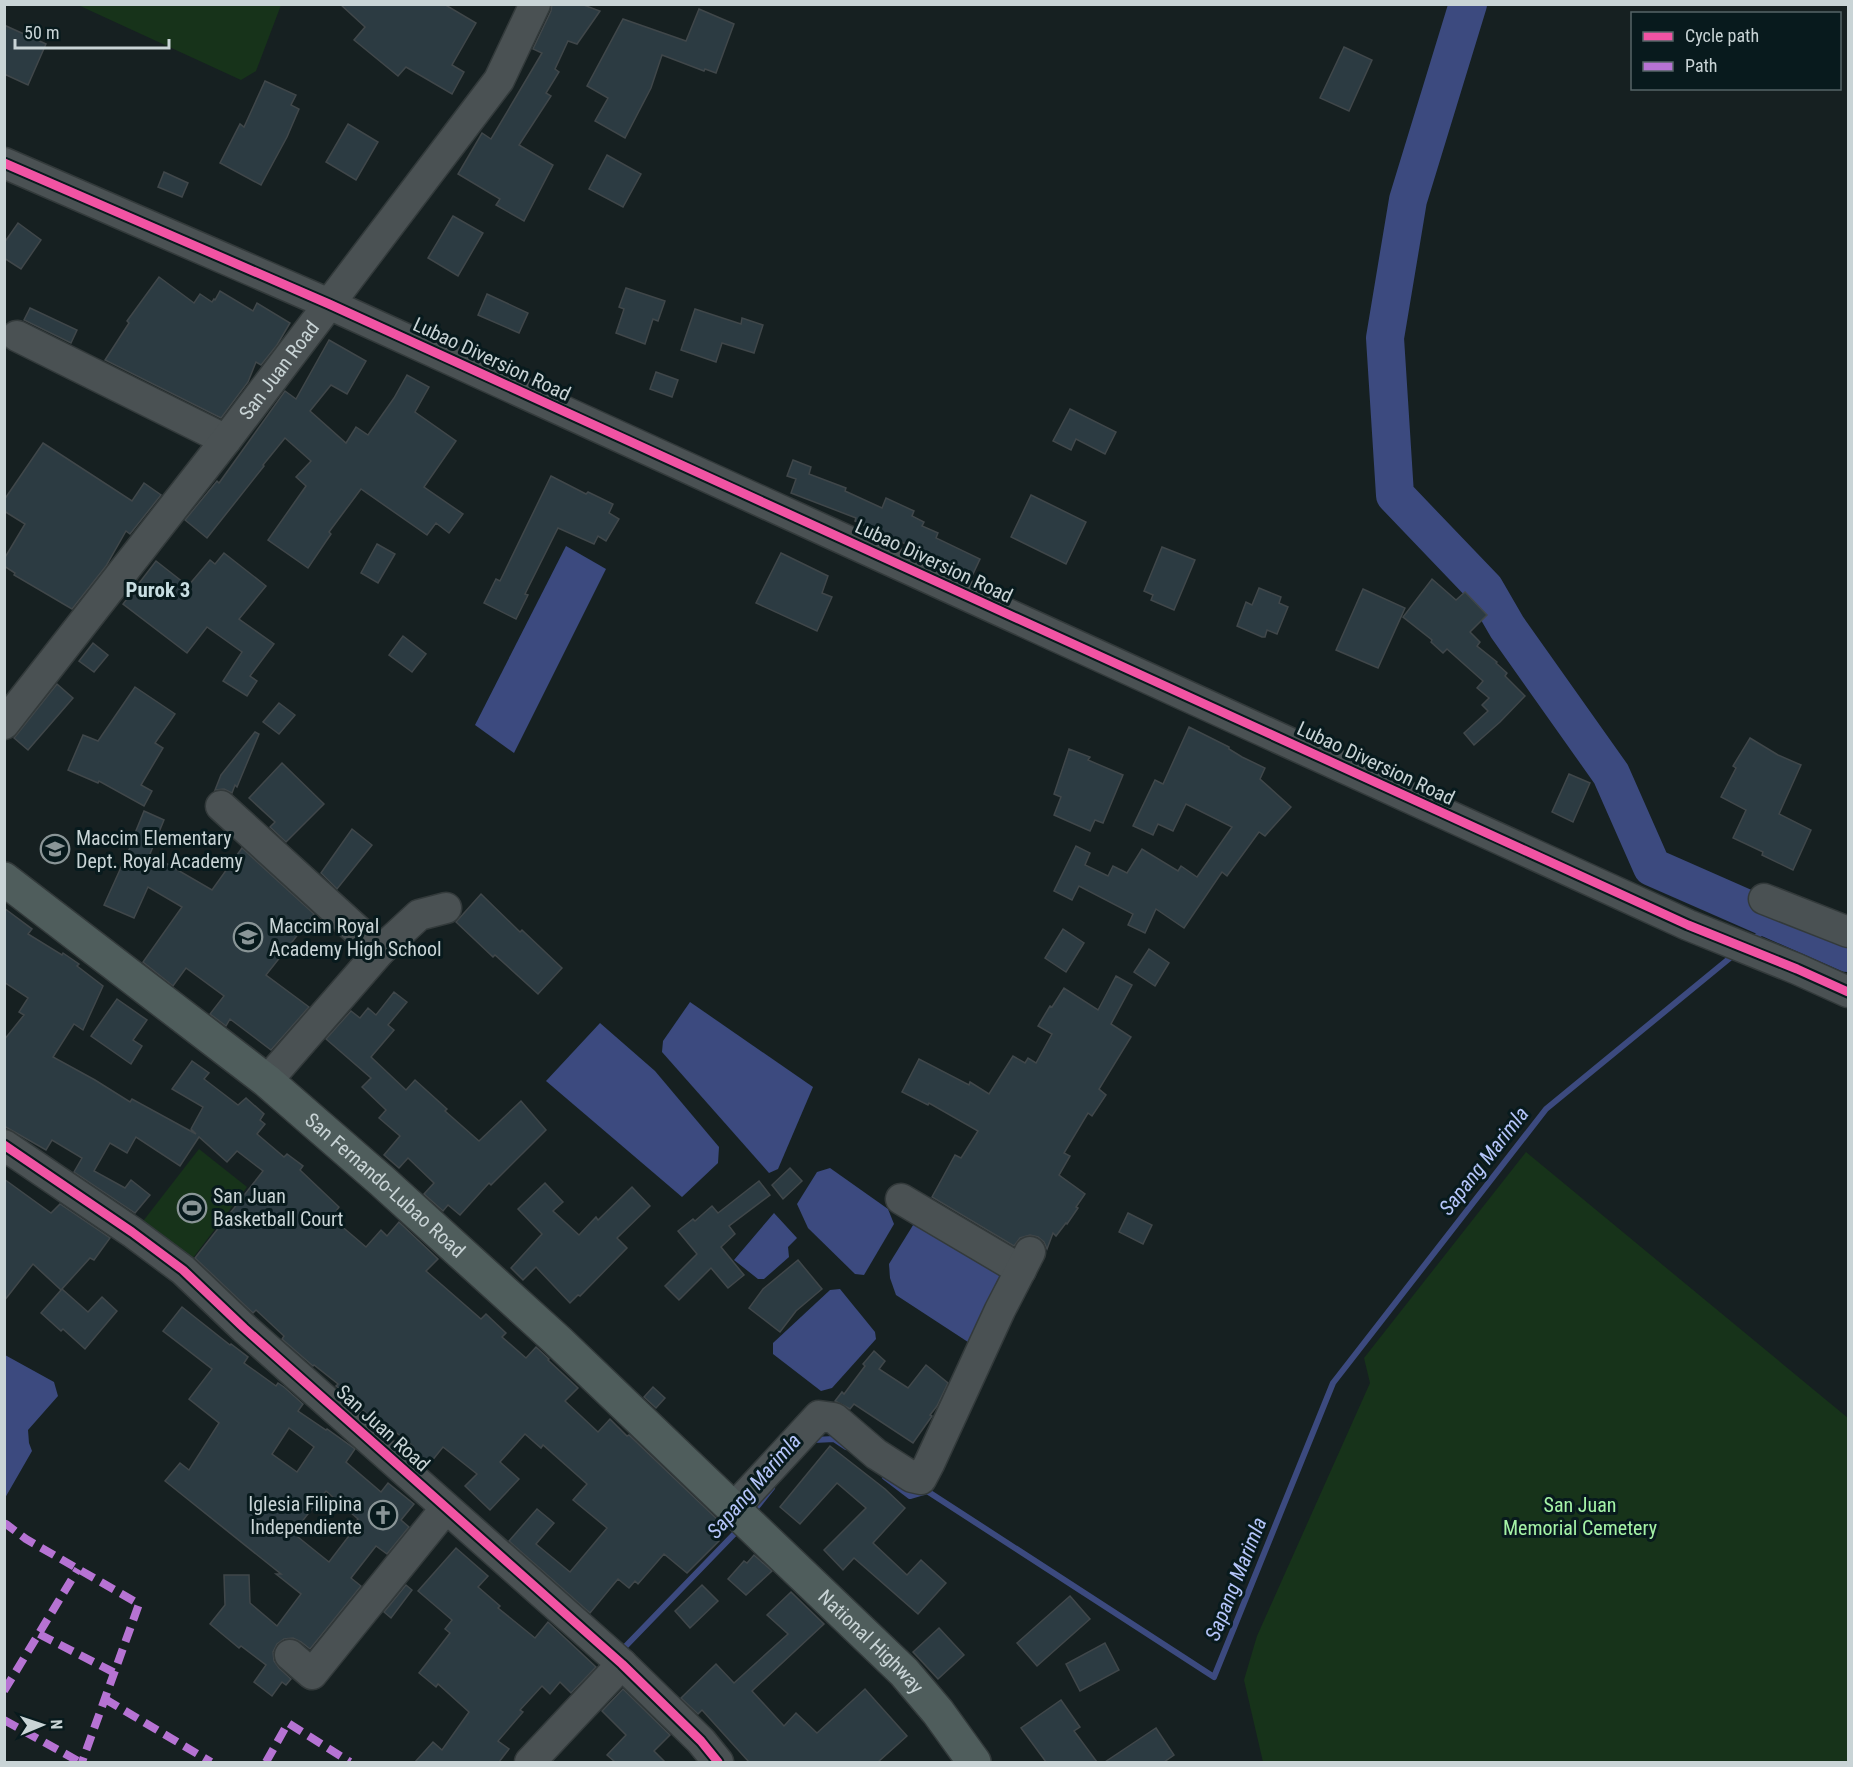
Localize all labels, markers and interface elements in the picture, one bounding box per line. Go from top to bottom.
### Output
scale bar [15,12,170,50]
legend [1631,12,1841,90]
text: 50 m [24,22,59,43]
text: Cycle path [1685,25,1759,46]
text: Path [1685,55,1718,76]
street label: Lubao Diversion Road [409,312,575,406]
street label: San Juan Road [234,316,324,424]
street label: Lubao Diversion Road [851,514,1017,608]
district label: Purok 3 [126,578,190,602]
street label: Lubao Diversion Road [1293,716,1459,810]
place label: Maccim Elementary Dept. Royal Academy [76,826,243,873]
school or university icon: Maccim Elementary Dept. Royal Academy [39,833,71,865]
place label: Maccim Royal Academy High School [269,914,442,961]
school or university icon: Maccim Royal Academy High School [232,921,264,953]
water label: Sapang Marimla [1434,1102,1534,1220]
street label: San Fernando-Lubao Road [300,1108,470,1263]
place label: San Juan Basketball Court [213,1184,344,1231]
sports icon: San Juan Basketball Court [176,1192,208,1224]
street label: San Juan Road [331,1380,435,1476]
water label: Sapang Marimla [702,1429,806,1543]
place label: Iglesia Filipina Independiente [248,1492,362,1539]
park label: San Juan Memorial Cemetery [1503,1493,1657,1540]
church icon: Iglesia Filipina Independiente [367,1499,399,1531]
water label: Sapang Marimla [1200,1514,1272,1644]
street label: National Highway [813,1585,929,1698]
north arrow [12,1695,72,1755]
text: N [47,1719,66,1730]

